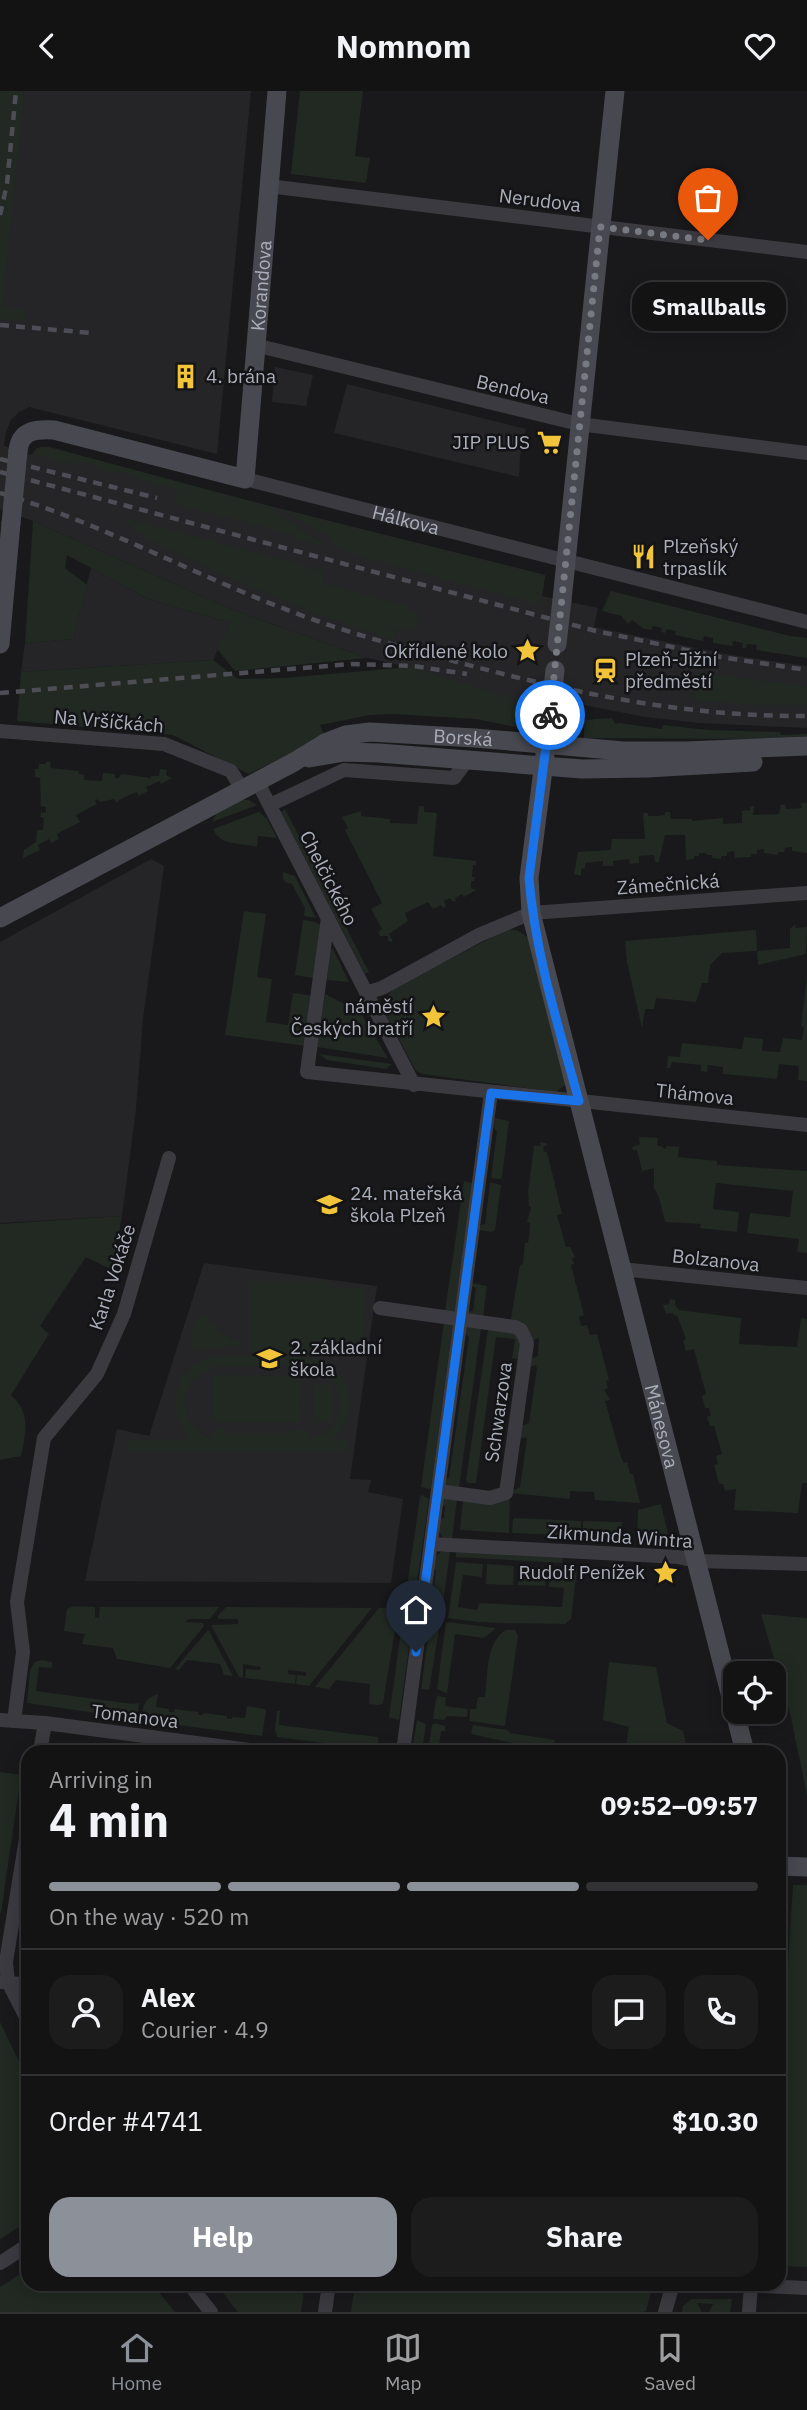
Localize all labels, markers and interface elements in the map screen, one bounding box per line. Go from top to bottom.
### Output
text: Nomnom [336,25,471,67]
icon: back [28,27,66,65]
icon: heart [741,27,779,65]
pin [678,168,738,240]
icon: bag [689,179,727,217]
street label: Nerudova [498,183,582,217]
street label: Korandova [245,239,277,332]
callout: Smallballs [631,282,785,331]
text: Smallballs [652,291,766,321]
building icon: 4. brána [172,362,200,390]
place label: 4. brána [206,364,276,388]
street label: Bendova [474,369,552,409]
supermarket icon: JIP PLUS [536,428,564,456]
place label: JIP PLUS [452,430,530,454]
street label: Hálkova [370,500,442,540]
place label: Plzeňský trpaslík [663,534,739,580]
restaurant icon: Plzeňský trpaslík [629,543,657,571]
place icon: Okřídlené kolo [514,637,542,665]
place label: Okřídlené kolo [384,639,508,663]
place label: Plzeň-Jižní předměstí [625,647,718,693]
station icon: Plzeň-Jižní předměstí [591,656,619,684]
courier [515,680,585,750]
icon: bike [531,696,569,734]
street label: Na Vršíčkách [53,704,165,738]
street label: Borská [433,724,494,752]
street label: Chelčického [295,826,363,930]
street label: Zámečnická [616,868,720,900]
place label: náměstí Českých bratří [291,994,413,1040]
place icon: náměstí Českých bratří [419,1003,447,1031]
street label: Thámova [655,1078,735,1110]
place label: 24. mateřská škola Plzeň [350,1181,463,1227]
school or university icon: 24. mateřská škola Plzeň [316,1190,344,1218]
street label: Karla Vokáče [84,1221,140,1333]
street label: Bolzanova [671,1243,761,1277]
place label: 2. základní škola [290,1335,382,1381]
school or university icon: 2. základní škola [256,1344,284,1372]
street label: Schwarzova [479,1360,517,1464]
street label: Mánesova [640,1382,684,1471]
street label: Zikmunda Wintra [546,1519,694,1553]
place icon: Rudolf Penížek [651,1558,679,1586]
place label: Rudolf Penížek [518,1560,645,1584]
pin [386,1580,446,1652]
icon: home [397,1591,435,1629]
map controls [723,1661,786,1724]
button: locate [723,1661,786,1724]
street label: Tomanova [90,1699,180,1733]
text: Arriving in [49,1764,153,1794]
text: 09:52–09:57 [601,1788,758,1822]
text: 4 min [49,1790,169,1850]
text: On the way · 520 m [49,1901,249,1931]
button: person [49,1975,123,2049]
button: chat [592,1975,666,2049]
button: phone [684,1975,758,2049]
text: Alex [141,1980,195,2014]
text: Courier · 4.9 [141,2014,269,2044]
text: Order #4741 [49,2104,203,2138]
text: $10.30 [672,2104,758,2138]
button: Help [49,2197,397,2277]
button: Share [411,2197,758,2277]
tab: Home [111,2329,162,2395]
tab: Map [384,2329,422,2395]
tab: Saved [644,2329,696,2395]

